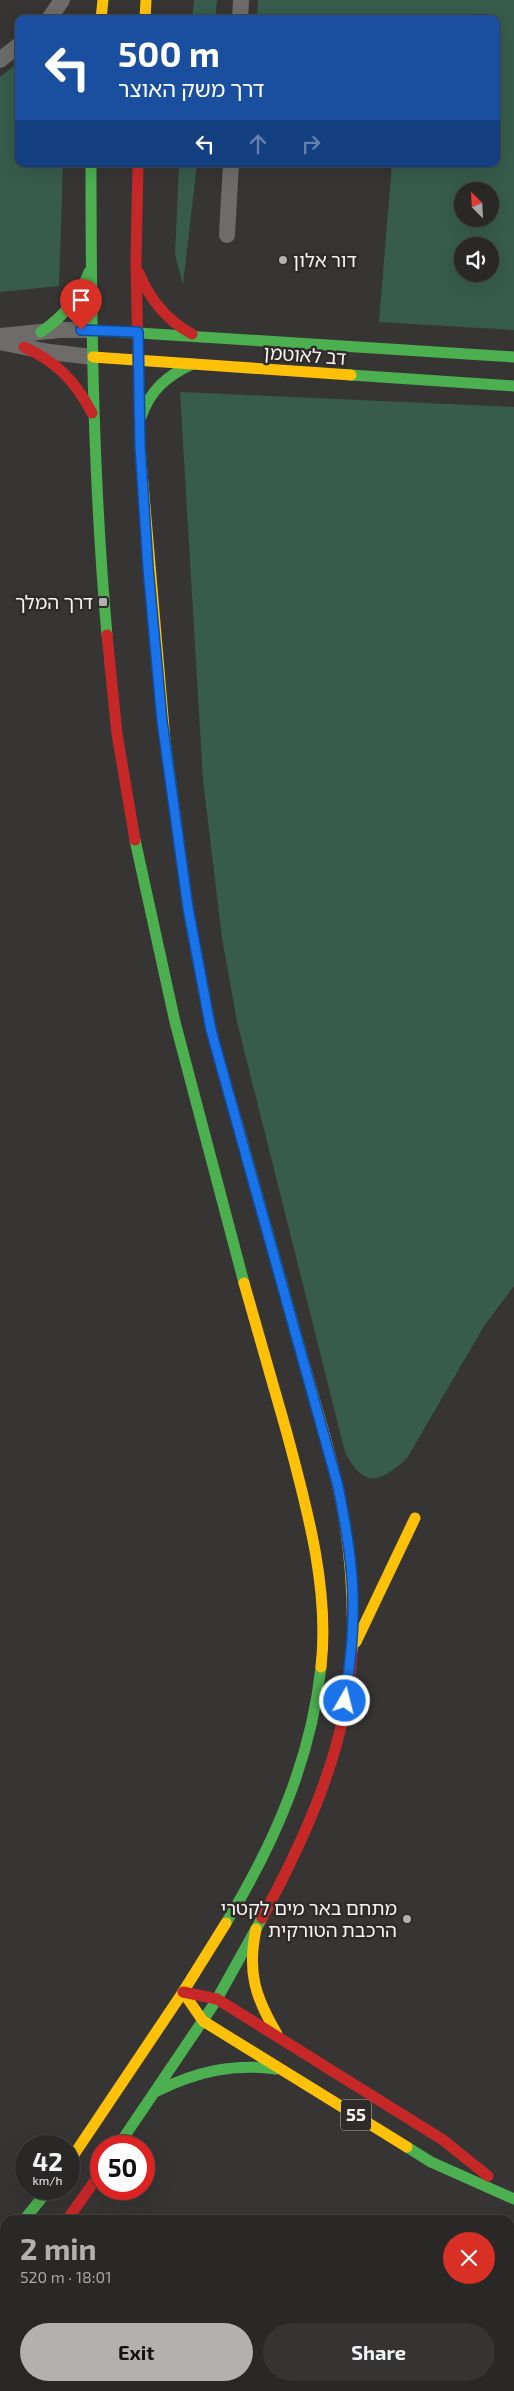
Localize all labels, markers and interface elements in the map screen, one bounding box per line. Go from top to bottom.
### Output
text: 500 m [118,32,220,74]
icon: left [35,35,100,100]
text: דרך משק האוצר [118,75,265,101]
icon: left [191,130,219,158]
icon: ahead [244,130,272,158]
icon: right [297,130,325,158]
north arrow [454,182,499,228]
map controls [454,182,499,282]
button: sound [454,237,499,282]
place label: דור אלון [293,248,357,271]
marker: דור אלון [277,254,289,266]
pin [60,279,102,330]
icon: arrive [67,286,95,314]
street label: דב לאוטמן [263,340,347,369]
place label: דרך המלך [15,590,93,613]
marker: דרך המלך [97,596,109,608]
position arrow [318,1674,370,1726]
place label: מתחם באר מים לקטרי הרכבת הטורקית [221,1896,397,1941]
marker: מתחם באר מים לקטרי הרכבת הטורקית [401,1913,413,1925]
road number: 55 [341,2100,371,2130]
speed limit sign: 50 [90,2135,155,2200]
text: 42 [32,2146,63,2176]
text: km/h [33,2173,62,2187]
text: 2 min [20,2230,97,2266]
button: close [443,2232,495,2284]
text: 520 m · 18:01 [20,2267,112,2286]
button: Exit [20,2323,253,2381]
button: Share [263,2323,495,2381]

